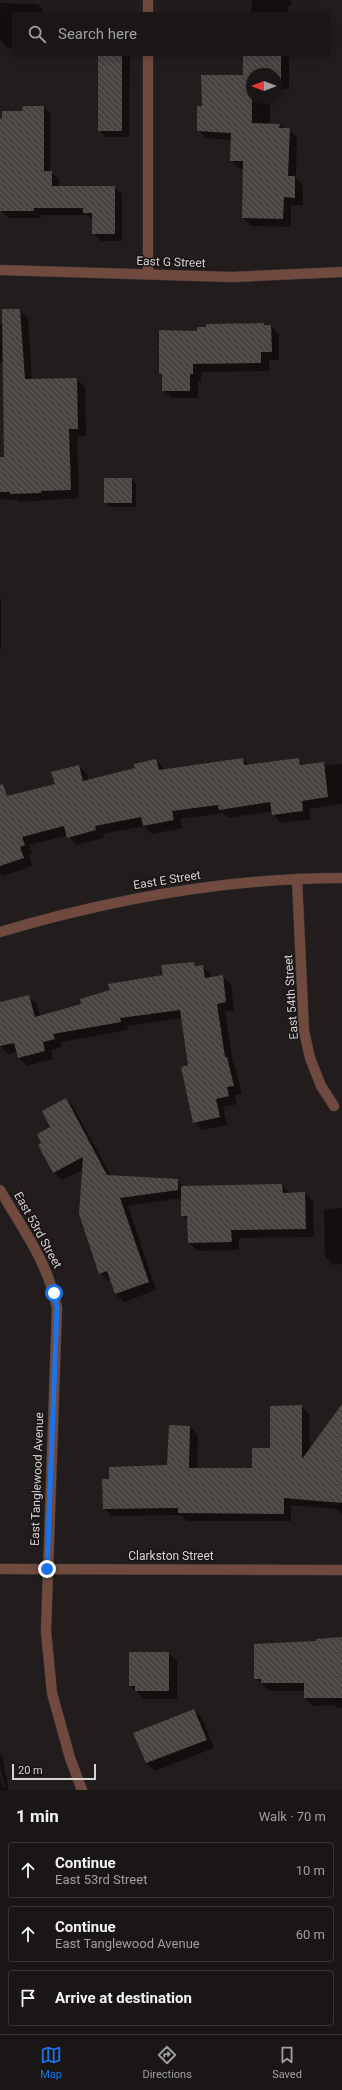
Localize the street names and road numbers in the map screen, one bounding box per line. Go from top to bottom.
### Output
street label: East G Street [136,254,206,270]
street label: East E Street [132,868,202,892]
street label: East 54th Street [281,954,301,1040]
street label: East 53rd Street [11,1189,65,1271]
street label: East Tanglewood Avenue [28,1412,46,1546]
street label: Clarkston Street [128,1549,214,1563]

